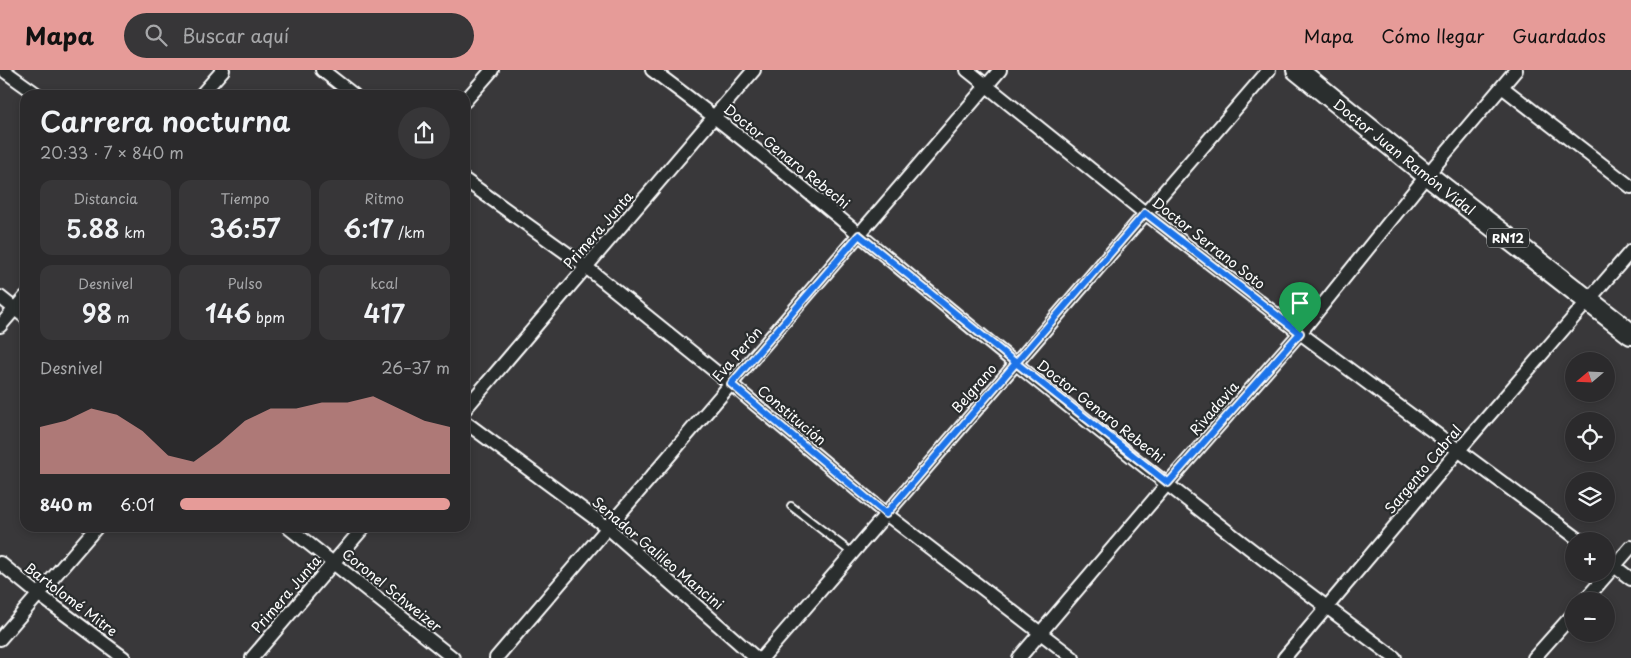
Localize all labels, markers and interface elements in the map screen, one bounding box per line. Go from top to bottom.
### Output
search box [124,13,474,58]
text: Mapa [25,17,94,53]
icon: search [142,21,170,49]
text: Buscar aquí [182,21,289,49]
text: Mapa [1304,22,1353,49]
text: Cómo llegar [1381,22,1484,49]
text: Guardados [1512,22,1606,49]
street label: Doctor Juan Ramón Vidal [1329,93,1480,220]
street label: Doctor Genaro Rebechi [719,98,855,214]
text: Carrera nocturna [40,99,290,142]
button: share [398,107,450,159]
text: 20:33 · 7 × 840 m [40,140,184,164]
street label: Primera Junta [558,186,638,274]
text: Distancia [73,188,138,209]
text: Tiempo [220,188,270,209]
text: Ritmo [365,188,404,209]
street label: Doctor Serrano Soto [1148,192,1270,294]
text: 5.88 [66,209,120,247]
text: 36:57 [209,209,281,247]
text: 6:17 [344,209,394,247]
text: km [120,222,145,243]
text: /km [394,222,425,243]
road number: RN12 [1487,228,1529,248]
text: Desnivel [78,273,133,294]
text: Pulso [227,273,262,294]
text: kcal [370,273,398,294]
pin [1279,282,1321,333]
icon: arrive [1286,289,1314,317]
text: 98 [82,294,112,332]
text: 146 [205,294,251,332]
text: 417 [364,294,405,332]
text: m [112,307,130,328]
text: bpm [251,307,285,328]
street label: Eva Perón [707,322,767,386]
north arrow [1565,352,1615,402]
map controls [1565,352,1615,642]
street label: Doctor Genaro Rebechi [1033,354,1169,468]
text: Desnivel [40,355,102,379]
text: 26–37 m [381,355,450,379]
street label: Belgrano [947,358,1002,417]
street label: Rivadavia [1185,376,1244,440]
street label: Constitución [753,380,831,450]
button: locate [1565,412,1615,462]
street label: Sargento Cabral [1380,420,1466,518]
button: layers [1565,472,1615,522]
text: 840 m [40,492,93,516]
text: 6:01 [120,492,155,516]
street label: Senador Galileo Mancini [588,492,728,614]
button: + [1565,532,1615,582]
street label: Coronel Schweizer [338,543,447,637]
street label: Primera Junta [246,550,326,638]
street label: Bartolomé Mitre [20,557,122,641]
button: − [1565,592,1615,642]

